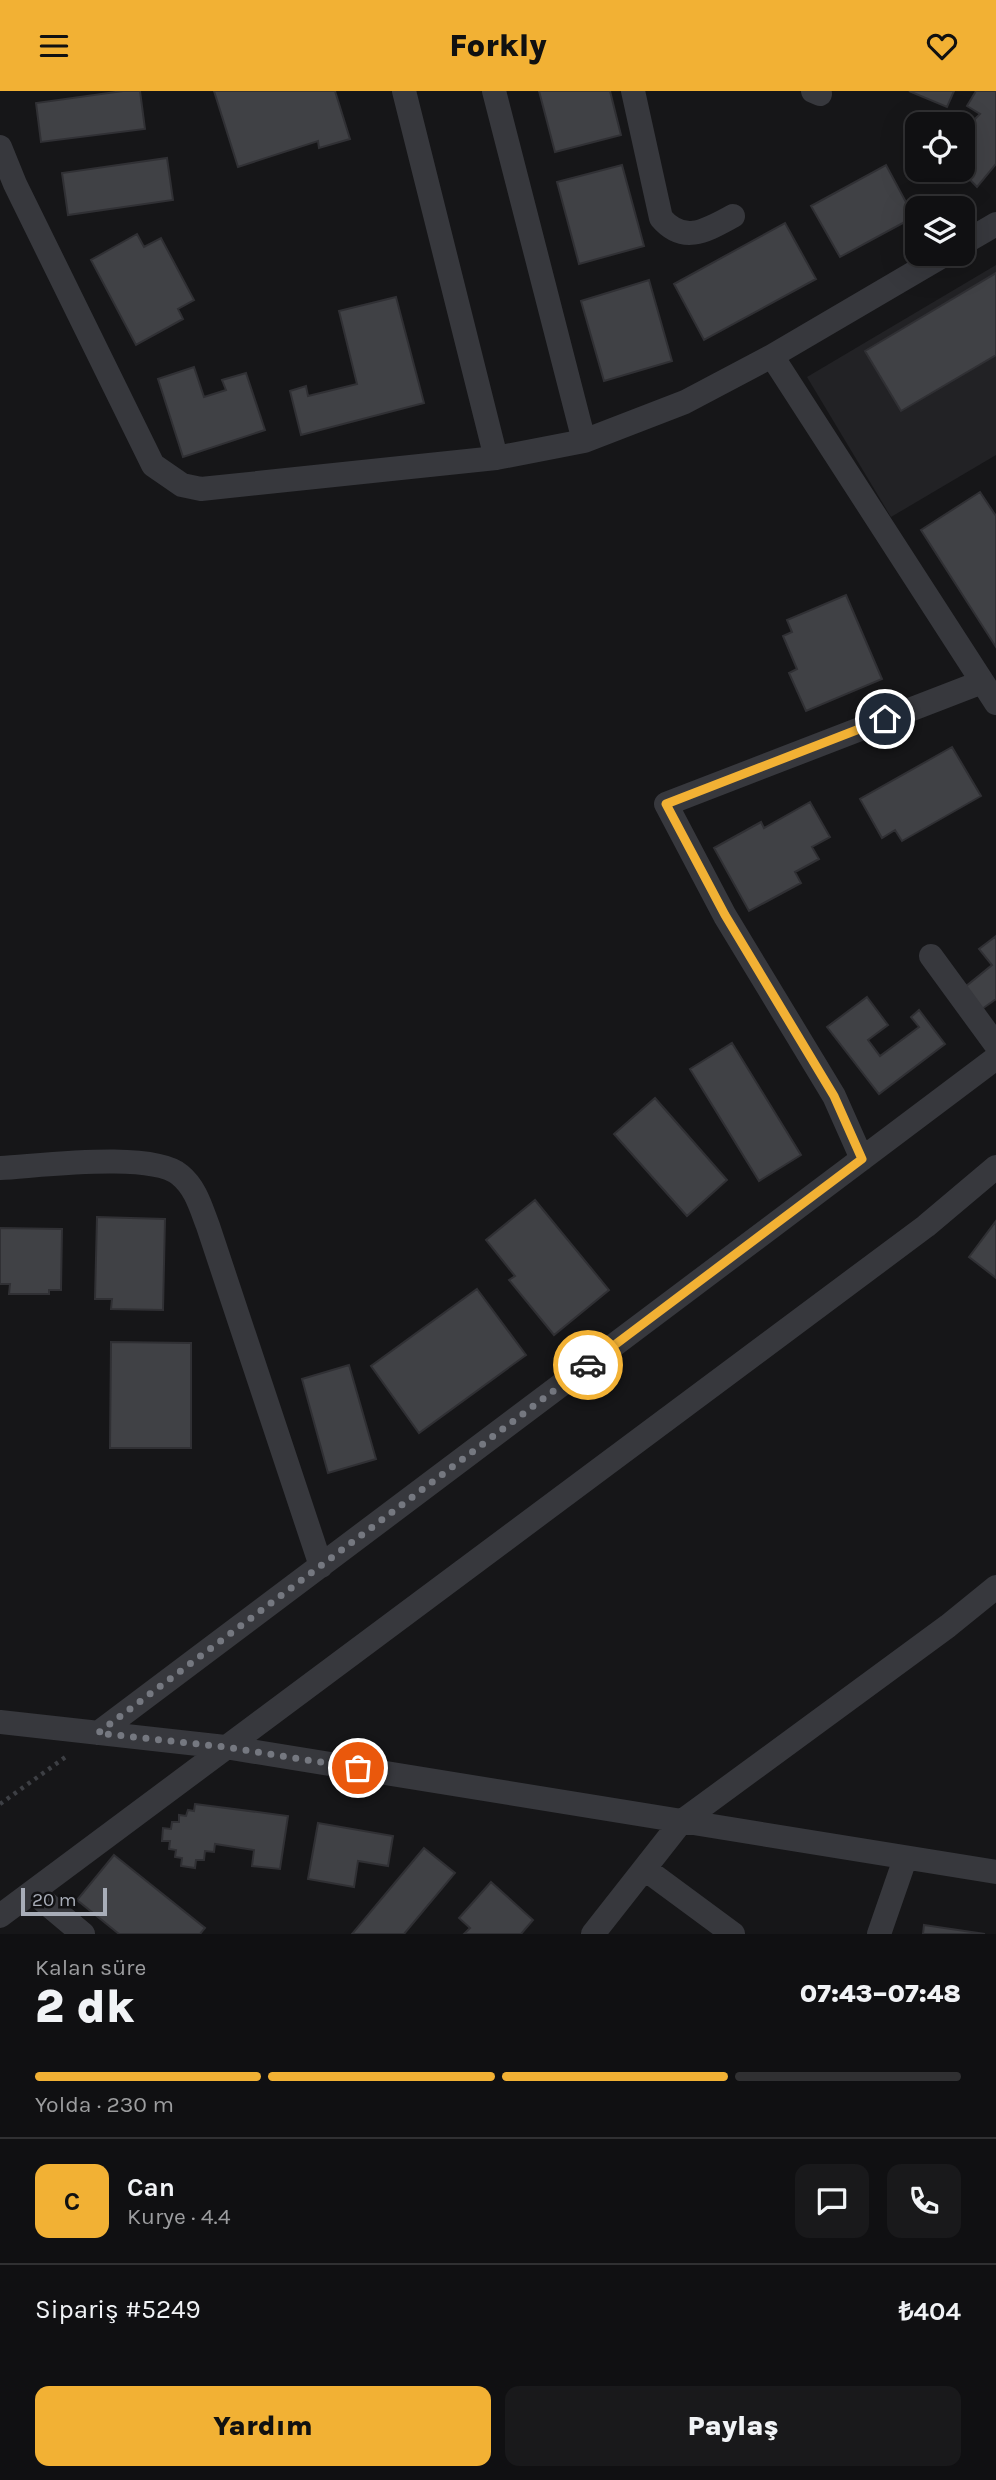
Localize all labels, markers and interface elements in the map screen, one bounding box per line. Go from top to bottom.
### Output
icon: menu [35,27,73,65]
text: Forkly [449,27,547,64]
icon: heart [923,27,961,65]
map controls [905,112,975,266]
button: locate [905,112,975,182]
button: layers [905,196,975,266]
pin [855,689,915,749]
icon: home [866,700,904,738]
courier [553,1330,623,1400]
icon: car [569,1346,607,1384]
pin [328,1738,388,1798]
icon: bag [339,1749,377,1787]
scale bar [21,1885,107,1917]
text: 20 m [32,1889,77,1911]
text: Kalan süre [35,1954,146,1981]
text: 07:43–07:48 [800,1978,961,2009]
text: 2 dk [35,1980,134,2034]
text: Yolda · 230 m [35,2091,174,2118]
button: chat [795,2164,869,2238]
button: phone [887,2164,961,2238]
text: Can [127,2172,175,2203]
text: C [64,2186,80,2217]
text: Kurye · 4.4 [127,2203,231,2230]
text: Sipariş #5249 [35,2294,201,2325]
text: ₺404 [899,2296,961,2327]
button: Yardım [35,2386,491,2466]
button: Paylaş [505,2386,961,2466]

